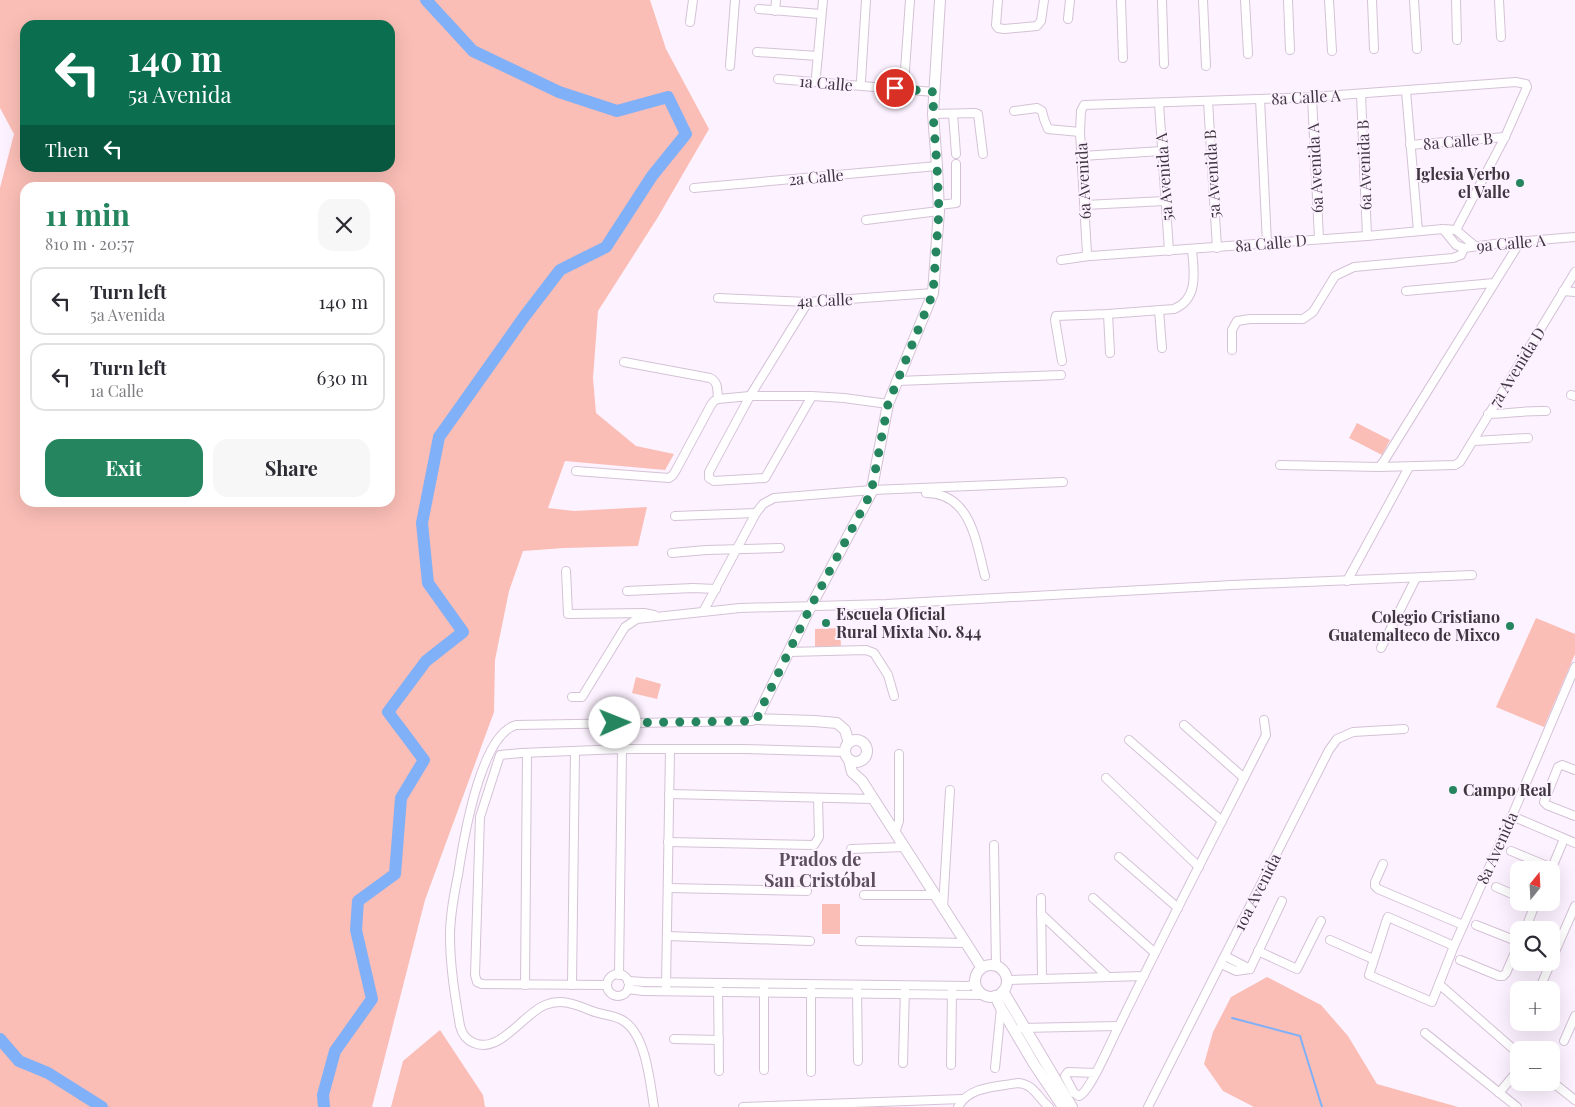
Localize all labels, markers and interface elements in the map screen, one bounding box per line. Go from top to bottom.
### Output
text: 140 m [128,34,222,81]
icon: left [45,40,110,105]
pin [874,67,916,109]
street label: 1a Calle [798,70,854,95]
icon: arrive [881,74,909,102]
text: 5a Avenida [128,79,231,109]
street label: 8a Calle A [1271,84,1342,109]
street label: 6a Avenida B [1351,119,1376,211]
street label: 6a Avenida A [1302,122,1327,214]
street label: 8a Calle B [1422,127,1494,154]
street label: 5a Avenida B [1199,129,1224,219]
street label: 5a Avenida A [1150,131,1177,222]
icon: left [99,135,127,163]
text: Then [45,136,89,162]
street label: 6a Avenida [1070,142,1095,220]
place label: Iglesia Verbo el Valle [1415,163,1510,202]
street label: 2a Calle [787,164,845,189]
marker: Iglesia Verbo el Valle [1514,177,1526,189]
text: 11 min [45,194,130,234]
button: close [318,199,370,251]
street label: 8a Calle D [1234,229,1308,256]
street label: 9a Calle A [1475,229,1547,256]
text: 810 m · 20:57 [45,233,134,254]
text: Turn left [90,278,167,304]
icon: left [47,287,75,315]
text: 140 m [319,288,368,314]
street label: 4a Calle [797,288,853,311]
text: 5a Avenida [90,304,165,325]
street label: 7a Avenida D [1484,323,1549,411]
text: Turn left [90,354,167,380]
icon: left [47,363,75,391]
text: 630 m [317,364,368,390]
text: 1a Calle [90,380,144,401]
button: Exit [45,439,203,497]
button: Share [213,439,370,497]
place label: Escuela Oficial Rural Mixta No. 844 [836,603,981,642]
place label: Colegio Cristiano Guatemalteco de Mixco [1328,606,1500,645]
marker: Escuela Oficial Rural Mixta No. 844 [820,617,832,629]
marker: Colegio Cristiano Guatemalteco de Mixco [1504,620,1516,632]
position arrow [588,696,640,748]
place label: Campo Real [1463,779,1552,800]
marker: Campo Real [1447,784,1459,796]
street label: 8a Avenida [1471,808,1522,887]
district label: Prados de San Cristóbal [764,847,876,892]
street label: 10a Avenida [1228,850,1285,934]
north arrow [1510,861,1560,911]
map controls [1510,861,1560,1091]
button: search [1510,921,1560,971]
button: + [1510,981,1560,1031]
button: − [1510,1041,1560,1091]

